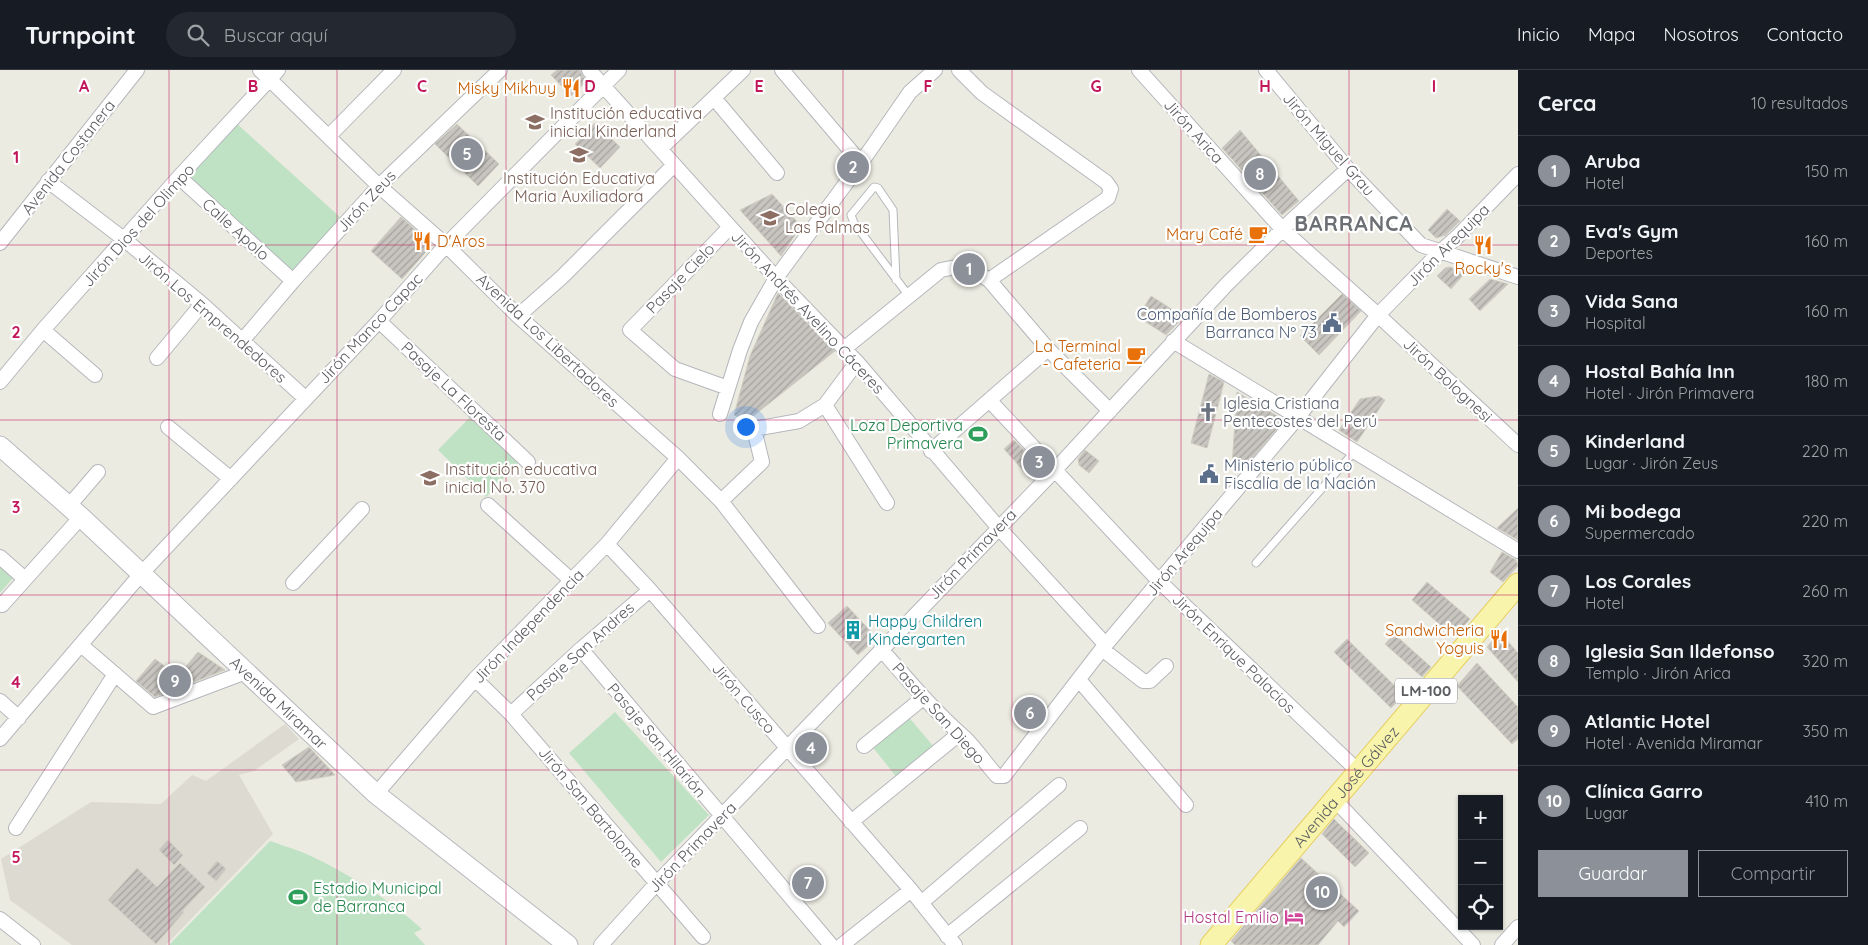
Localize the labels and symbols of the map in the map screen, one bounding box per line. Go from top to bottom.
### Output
text: A [79,76,90,96]
text: B [248,76,258,96]
text: C [417,76,427,96]
text: D [584,76,596,96]
text: E [754,76,764,96]
text: F [924,76,933,96]
text: G [1090,76,1102,96]
text: H [1259,76,1271,96]
text: I [1432,76,1436,96]
restaurant icon: Misky Mikhuy [560,77,582,99]
place label: Misky Mikhuy [457,78,556,98]
street label: Jirón Miguel Grau [1279,88,1379,200]
street label: Jirón Arica [1160,95,1228,167]
street label: Avenida Costanera [17,96,119,218]
place label: Institución educativa inicial Kinderland [550,103,702,141]
school or university icon: Institución educativa inicial Kinderland [524,111,546,133]
pin: 5 [451,135,483,173]
school or university icon: Institución Educativa Maria Auxiliadora [568,144,590,166]
text: 1 [13,147,19,167]
pin: 2 [837,148,869,186]
pin: 8 [1244,155,1276,193]
street label: Jirón Dios del Olimpo [78,159,198,291]
street label: Jirón Zeus [332,166,400,236]
place label: Institución Educativa Maria Auxiliadora [503,168,655,206]
street label: Calle Apolo [198,194,274,264]
place label: Colegio Las Palmas [785,199,870,237]
street label: Jirón Arequipa [1402,199,1494,291]
school or university icon: Colegio Las Palmas [759,207,781,229]
district label: BARRANCA [1294,210,1414,236]
cafe icon: Mary Café [1247,223,1269,245]
place label: Mary Café [1166,224,1243,244]
street label: Jirón Andrés Avelino Cáceres [727,226,889,398]
restaurant icon: D'Aros [411,230,433,252]
place label: D'Aros [437,231,485,251]
restaurant icon: Rocky's [1472,234,1494,256]
street label: Pasaje Cielo [641,239,719,317]
street label: Jirón Los Emprendedores [135,247,291,387]
pin: 1 [953,250,985,288]
place label: Rocky's [1455,258,1511,278]
street label: Jirón Manco Capac [313,268,427,388]
street label: Avenida Los Libertadores [473,269,623,411]
place label: Compañía de Bomberos Barranca Nº 73 [1137,304,1317,342]
public building icon: Compañía de Bomberos Barranca Nº 73 [1321,312,1343,334]
text: 2 [11,322,21,342]
street label: Jirón Bolognesi [1399,334,1497,426]
place label: La Terminal - Cafeteria [1035,336,1121,374]
street label: Pasaje La Floresta [397,337,511,445]
cafe icon: La Terminal - Cafeteria [1125,344,1147,366]
place label: Iglesia Cristiana Pentecostes del Perú [1223,393,1377,431]
church icon: Iglesia Cristiana Pentecostes del Perú [1197,401,1219,423]
your location [733,414,759,440]
place label: Loza Deportiva Primavera [850,415,963,453]
sports icon: Loza Deportiva Primavera [967,423,989,445]
pin: 3 [1023,443,1055,481]
place label: Ministerio público Fiscalía de la Nación [1224,455,1376,493]
place label: Institución educativa inicial No. 370 [445,459,597,497]
public building icon: Ministerio público Fiscalía de la Nación [1198,463,1220,485]
school or university icon: Institución educativa inicial No. 370 [419,467,441,489]
text: 3 [12,497,20,517]
street label: Jirón Primavera [924,504,1020,604]
street label: Jirón Arequipa [1141,504,1227,600]
street label: Jirón Independencia [468,565,588,687]
street label: Jirón Enrique Palacios [1168,589,1300,717]
street label: Pasaje San Andres [522,597,638,705]
place label: Happy Children Kindergarten [868,611,982,649]
building icon: Happy Children Kindergarten [842,619,864,641]
place label: Sandwicheria Yoguis [1385,620,1484,658]
restaurant icon: Sandwicheria Yoguis [1488,628,1510,650]
street label: Avenida Miramar [226,652,332,753]
street label: Pasaje San Diego [888,658,990,768]
street label: Jirón Cusco [708,659,780,737]
pin: 9 [159,662,191,700]
text: 4 [11,672,21,692]
road number: LM-100 [1395,678,1457,704]
street label: Pasaje San Hilarión [603,679,711,801]
pin: 6 [1014,694,1046,732]
street label: Avenida José Gálvez [1289,722,1403,851]
pin: 4 [795,729,827,767]
street label: Jirón San Bartolome [534,742,648,872]
street label: Jirón Primavera [644,797,740,897]
text: 5 [11,847,21,867]
pin: 7 [792,864,824,902]
pin: 10 [1306,873,1338,911]
place label: Estadio Municipal de Barranca [313,878,442,916]
sports icon: Estadio Municipal de Barranca [287,886,309,908]
hotel icon: Hostal Emilio [1283,906,1305,928]
place label: Hostal Emilio [1183,907,1279,927]

